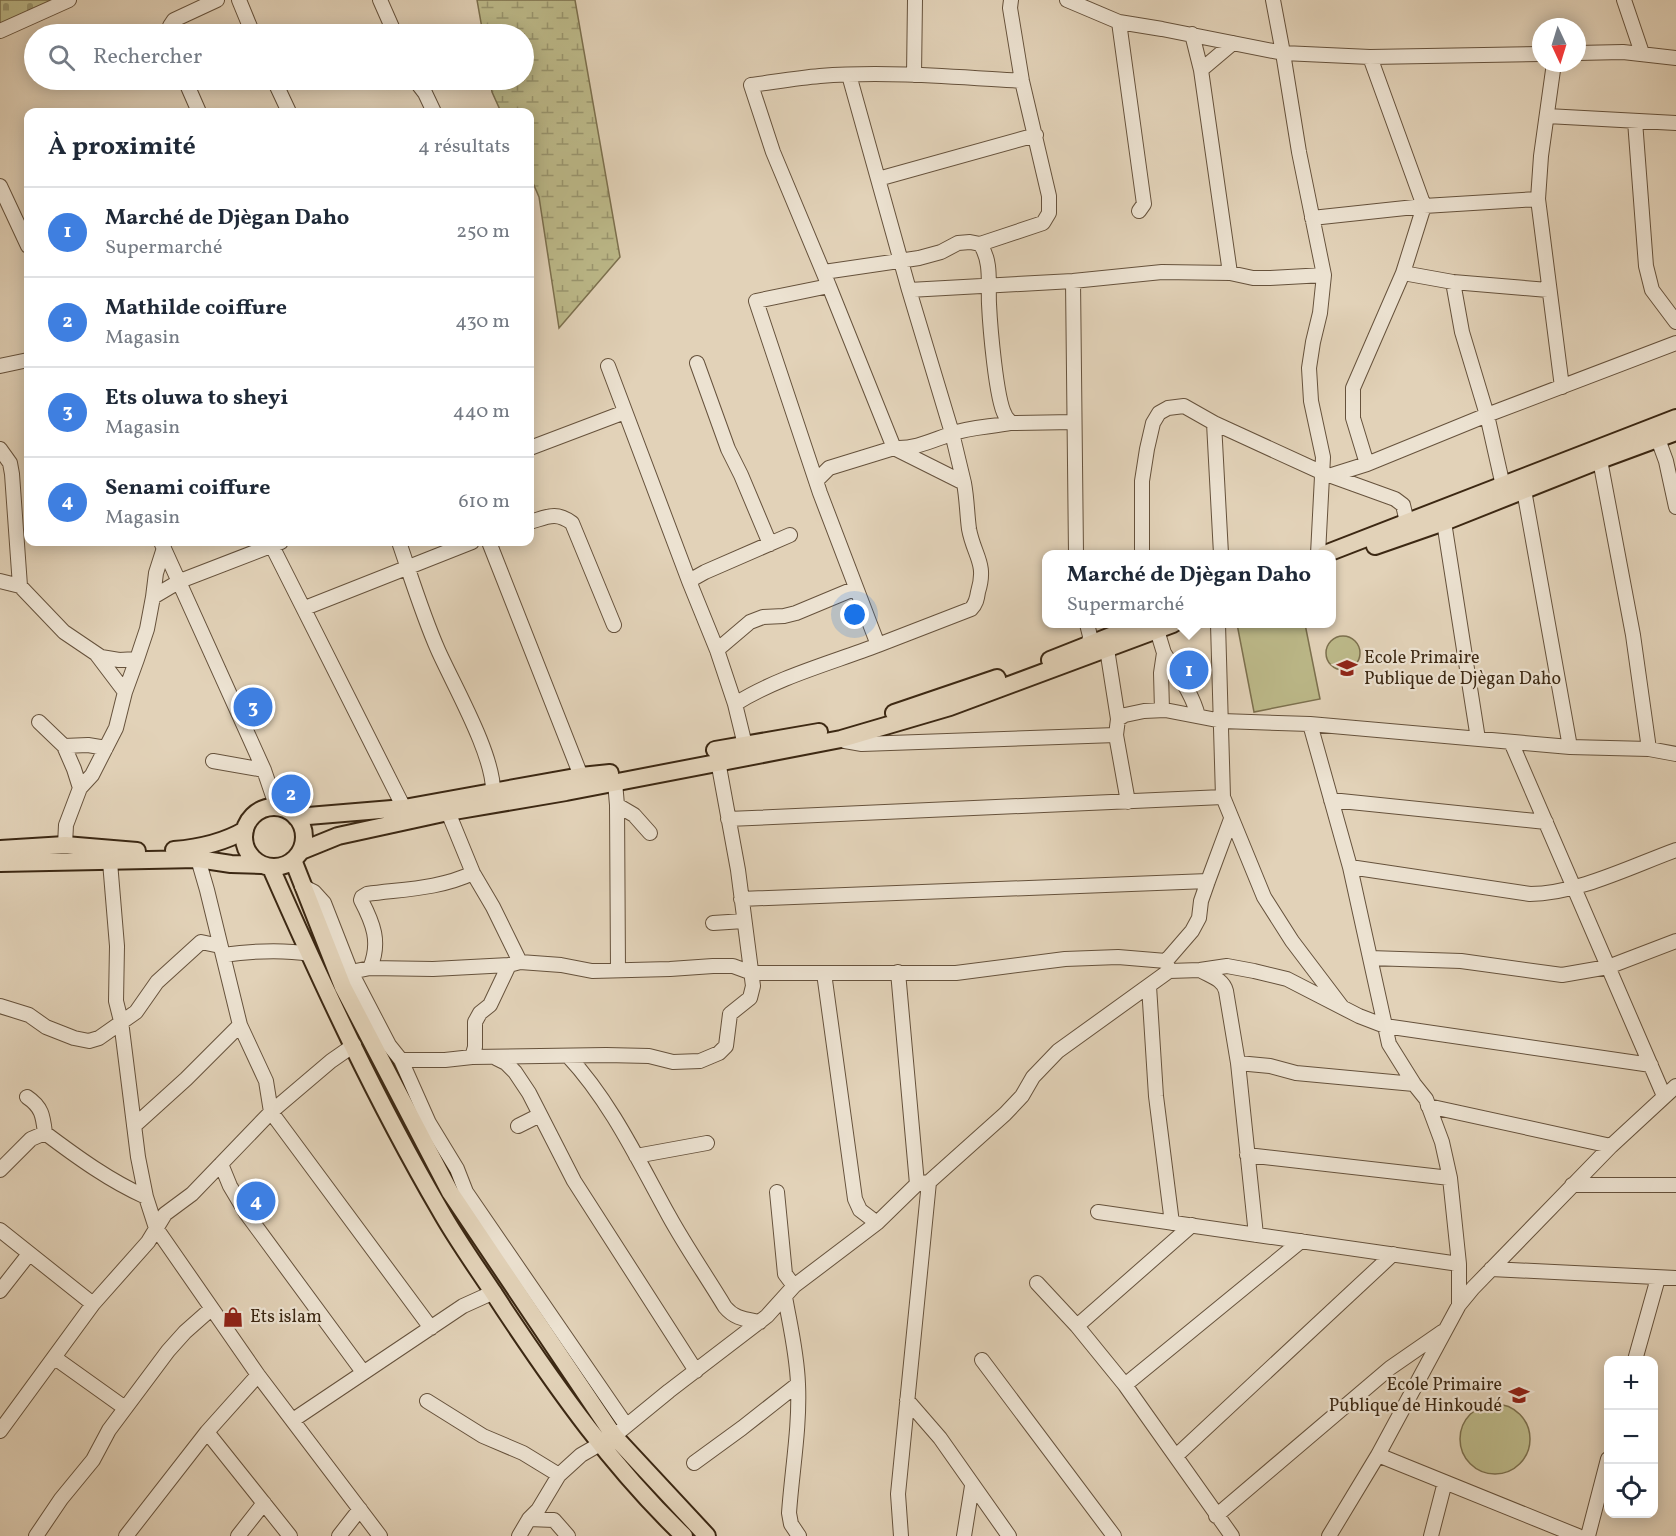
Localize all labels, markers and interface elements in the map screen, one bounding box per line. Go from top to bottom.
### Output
north arrow [1532,18,1586,72]
search box [24,24,534,90]
icon: search [45,41,78,74]
text: Rechercher [93,42,202,73]
text: À proximité [48,129,196,165]
text: 4 résultats [418,133,510,161]
text: Marché de Djègan Daho [105,203,349,234]
text: 1 [63,218,72,246]
text: 250 m [456,218,510,246]
text: Supermarché [105,234,223,262]
text: Mathilde coiffure [105,293,287,324]
text: 2 [62,308,73,336]
text: 430 m [455,308,510,336]
text: Magasin [105,324,180,352]
text: Ets oluwa to sheyi [105,383,288,414]
text: 3 [62,398,73,426]
text: 440 m [453,398,510,426]
text: Magasin [105,414,180,442]
text: Senami coiffure [105,473,270,504]
text: 4 [61,488,74,516]
text: 610 m [458,488,510,516]
text: Magasin [105,504,180,532]
popup [1042,550,1336,628]
text: Marché de Djègan Daho [1067,560,1311,591]
text: Supermarché [1067,591,1184,619]
your location [840,600,869,629]
place label: Ecole Primaire Publique de Djègan Daho [1364,646,1561,692]
pin: 1 [1170,648,1208,692]
school or university icon: Ecole Primaire Publique de Djègan Daho [1335,656,1359,680]
pin: 3 [234,684,272,730]
pin: 2 [272,772,310,816]
pin: 4 [236,1178,276,1224]
shop icon: Ets islam [221,1305,245,1329]
place label: Ets islam [250,1305,322,1330]
map controls [1604,1356,1658,1518]
button: + [1604,1356,1658,1410]
place label: Ecole Primaire Publique de Hinkoudé [1329,1373,1502,1419]
school or university icon: Ecole Primaire Publique de Hinkoudé [1507,1383,1531,1407]
button: − [1604,1410,1658,1464]
button: locate [1604,1464,1658,1518]

